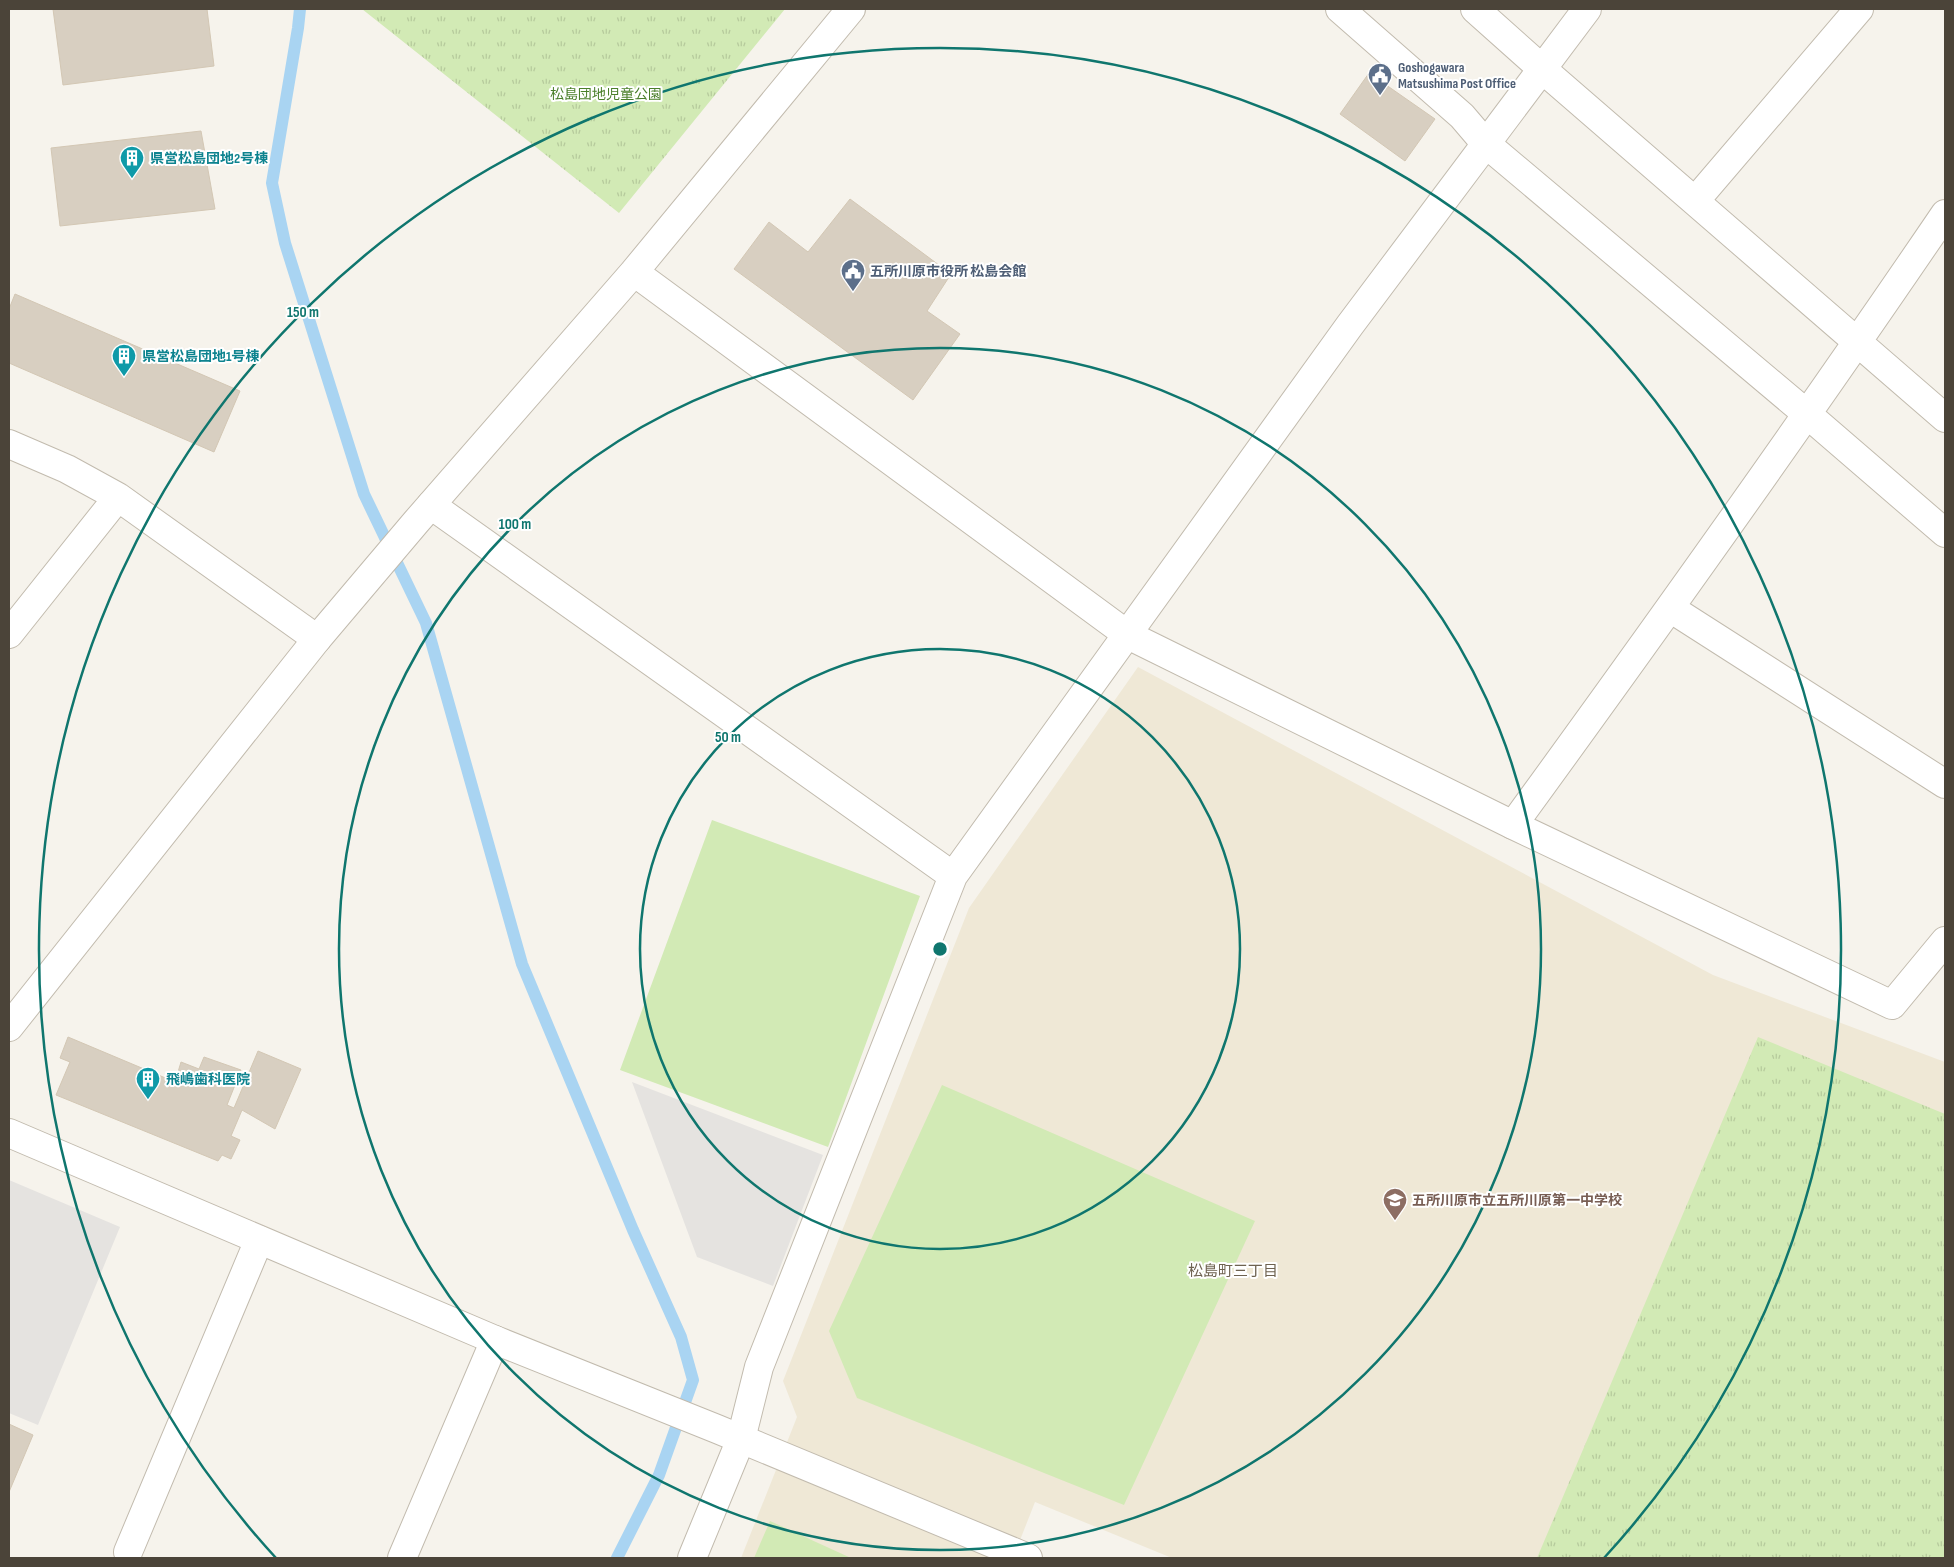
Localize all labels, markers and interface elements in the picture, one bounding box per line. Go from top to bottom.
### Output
place label: Goshogawara Matsushima Post Office [1398,59,1516,92]
public building icon: Goshogawara Matsushima Post Office [1367,62,1393,96]
park label: 松島団地児童公園 [550,86,662,103]
building icon: 県営松島団地2号棟 [119,145,145,179]
place label: 県営松島団地2号棟 [150,150,268,167]
public building icon: 五所川原市役所 松島会館 [840,258,866,292]
place label: 五所川原市役所 松島会館 [870,263,1026,280]
text: 150 m [287,303,319,322]
building icon: 県営松島団地1号棟 [111,343,137,377]
place label: 県営松島団地1号棟 [142,348,260,365]
text: 100 m [499,515,531,534]
text: 50 m [715,728,741,747]
centre of rings [931,940,949,958]
building icon: 飛嶋歯科医院 [135,1066,161,1100]
place label: 飛嶋歯科医院 [166,1071,250,1088]
school or university icon: 五所川原市立五所川原第一中学校 [1382,1187,1408,1221]
place label: 五所川原市立五所川原第一中学校 [1412,1192,1622,1209]
district label: 松島町三丁目 [1188,1262,1278,1281]

